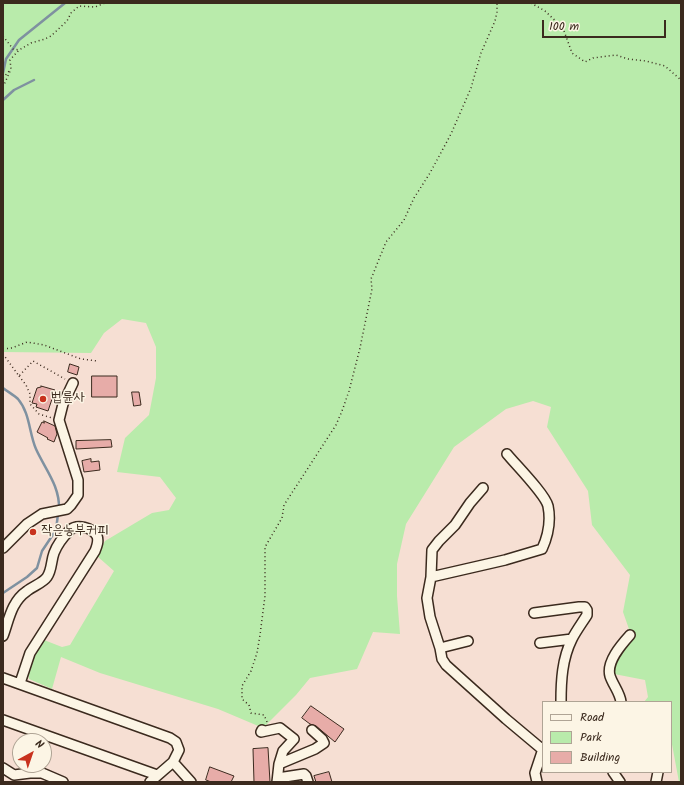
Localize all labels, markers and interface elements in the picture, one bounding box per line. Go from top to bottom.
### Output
scale bar [544,12,668,38]
text: 100 m [549,17,579,36]
place label: 법륜사 [51,391,85,407]
marker: 법륜사 [38,394,48,404]
place label: 작은농부커피 [41,524,109,540]
marker: 작은농부커피 [28,527,38,537]
legend [542,701,672,773]
text: Road [580,708,604,727]
text: Park [580,728,602,747]
north arrow [12,733,52,773]
text: N [31,735,48,754]
text: Building [580,748,620,767]

